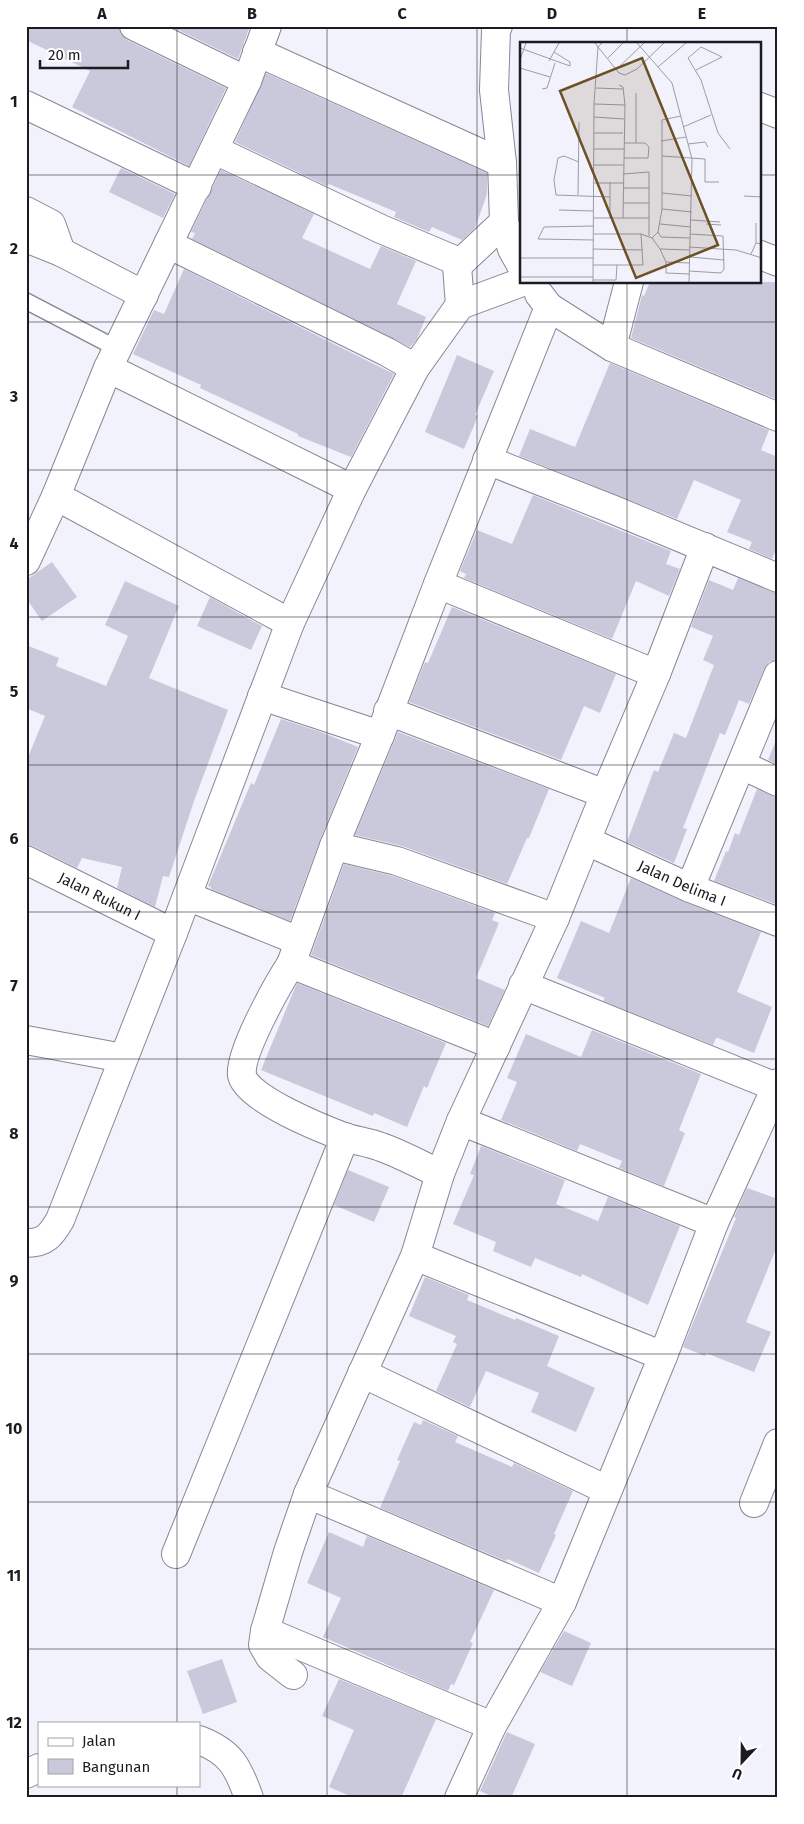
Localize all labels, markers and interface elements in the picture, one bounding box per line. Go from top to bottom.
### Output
text: A [96,4,107,23]
text: B [247,4,257,23]
text: C [397,4,407,23]
text: D [547,4,557,23]
text: E [698,4,706,23]
scale bar [40,38,128,70]
inset map [520,42,762,284]
text: 20 m [48,46,81,64]
text: 1 [10,92,18,111]
text: 2 [10,239,18,258]
text: 3 [9,387,18,406]
text: 4 [9,534,19,553]
text: 5 [10,682,19,701]
text: 6 [9,829,19,848]
street label: Jalan Delima I [635,857,728,910]
street label: Jalan Rukun I [55,869,143,924]
text: 7 [10,976,18,995]
text: 8 [9,1124,19,1143]
text: 9 [10,1271,19,1290]
text: 10 [6,1419,22,1438]
text: 11 [7,1566,21,1585]
text: 12 [6,1713,22,1732]
legend [38,1722,200,1786]
text: Jalan [82,1732,116,1750]
north arrow [716,1736,766,1786]
text: Bangunan [82,1758,150,1776]
text: U [730,1764,745,1783]

